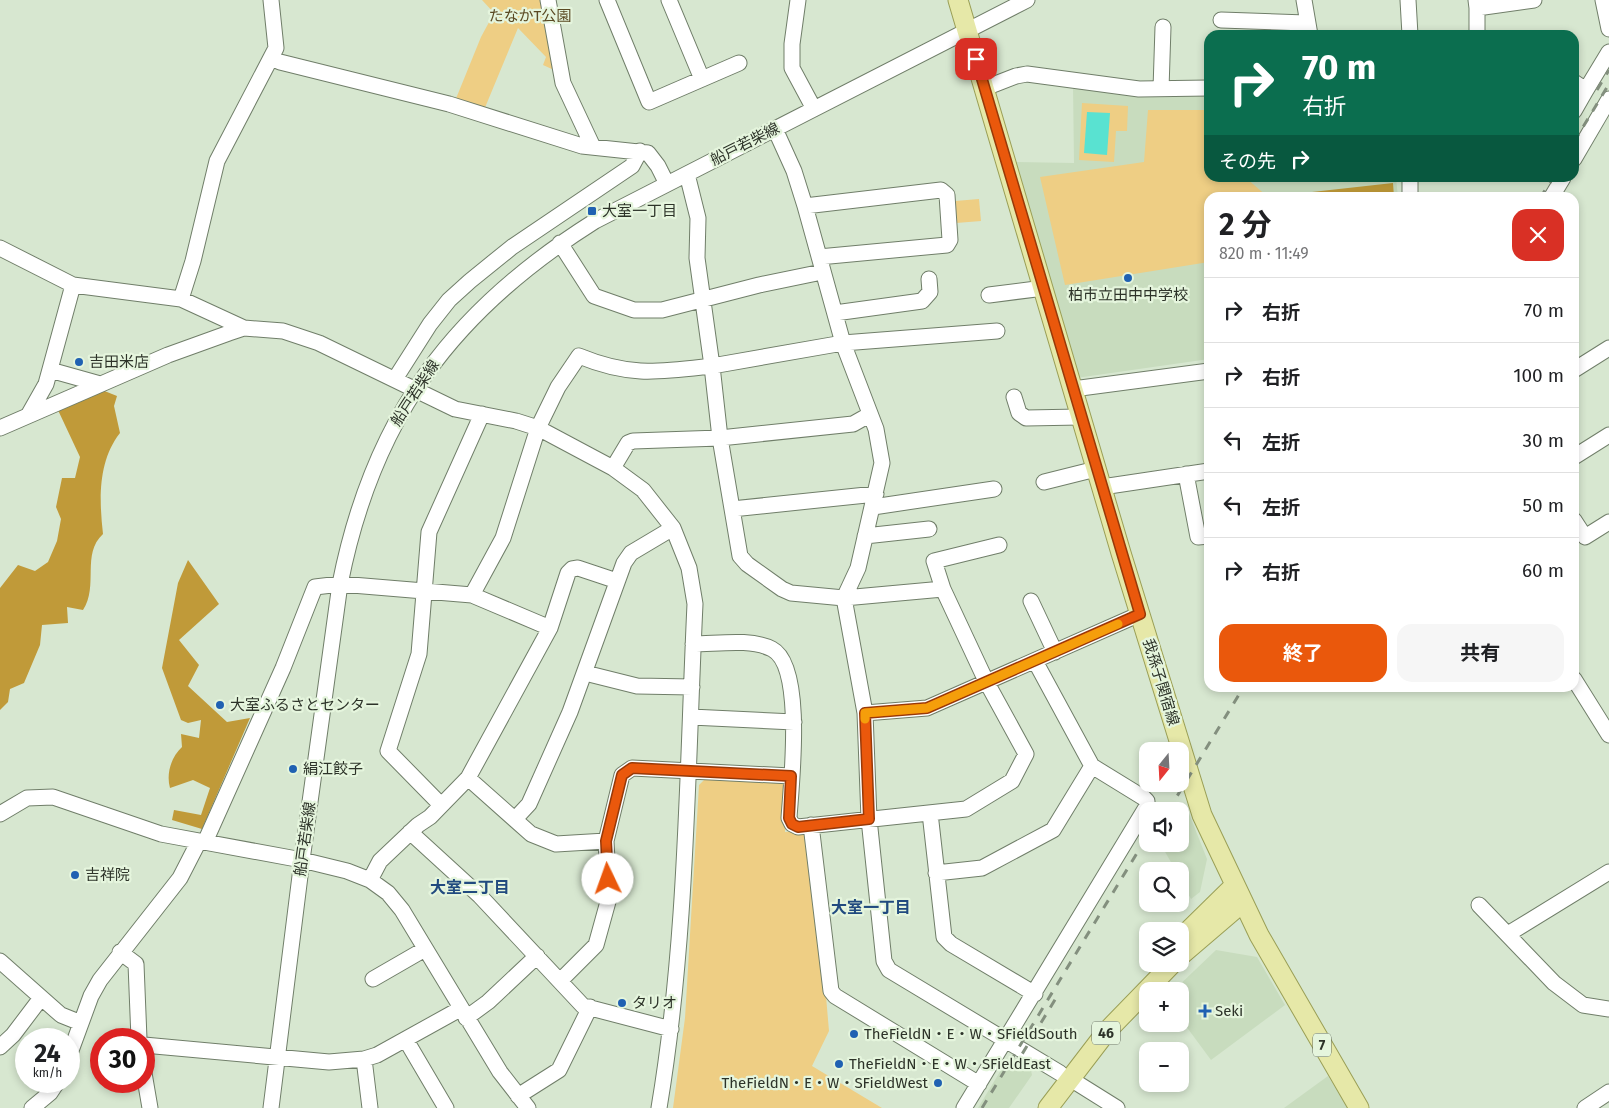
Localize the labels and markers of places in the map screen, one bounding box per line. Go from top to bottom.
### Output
pin [955,38,997,80]
place label: 大室一丁目 [602,202,677,220]
marker: 大室一丁目 [586,205,598,217]
marker: 柏市立田中中学校 [1122,272,1134,284]
place label: 柏市立田中中学校 [1068,286,1188,304]
place label: 吉田米店 [89,353,149,371]
marker: 吉田米店 [73,356,85,368]
place label: 大室ふるさとセンター [230,696,380,714]
marker: 大室ふるさとセンター [214,699,226,711]
place label: 絹江餃子 [303,760,363,778]
marker: 絹江餃子 [287,763,299,775]
place label: 吉祥院 [85,866,130,884]
marker: 吉祥院 [69,869,81,881]
place label: タリオ [632,994,677,1012]
marker: タリオ [616,997,628,1009]
place label: Seki [1215,1002,1243,1020]
marker: Seki [1199,1005,1211,1017]
place label: TheFieldN・E・W・SFieldSouth [864,1025,1078,1043]
marker: TheFieldN・E・W・SFieldSouth [848,1028,860,1040]
place label: TheFieldN・E・W・SFieldEast [849,1055,1051,1073]
marker: TheFieldN・E・W・SFieldEast [833,1058,845,1070]
place label: TheFieldN・E・W・SFieldWest [722,1074,929,1092]
marker: TheFieldN・E・W・SFieldWest [932,1077,944,1089]

